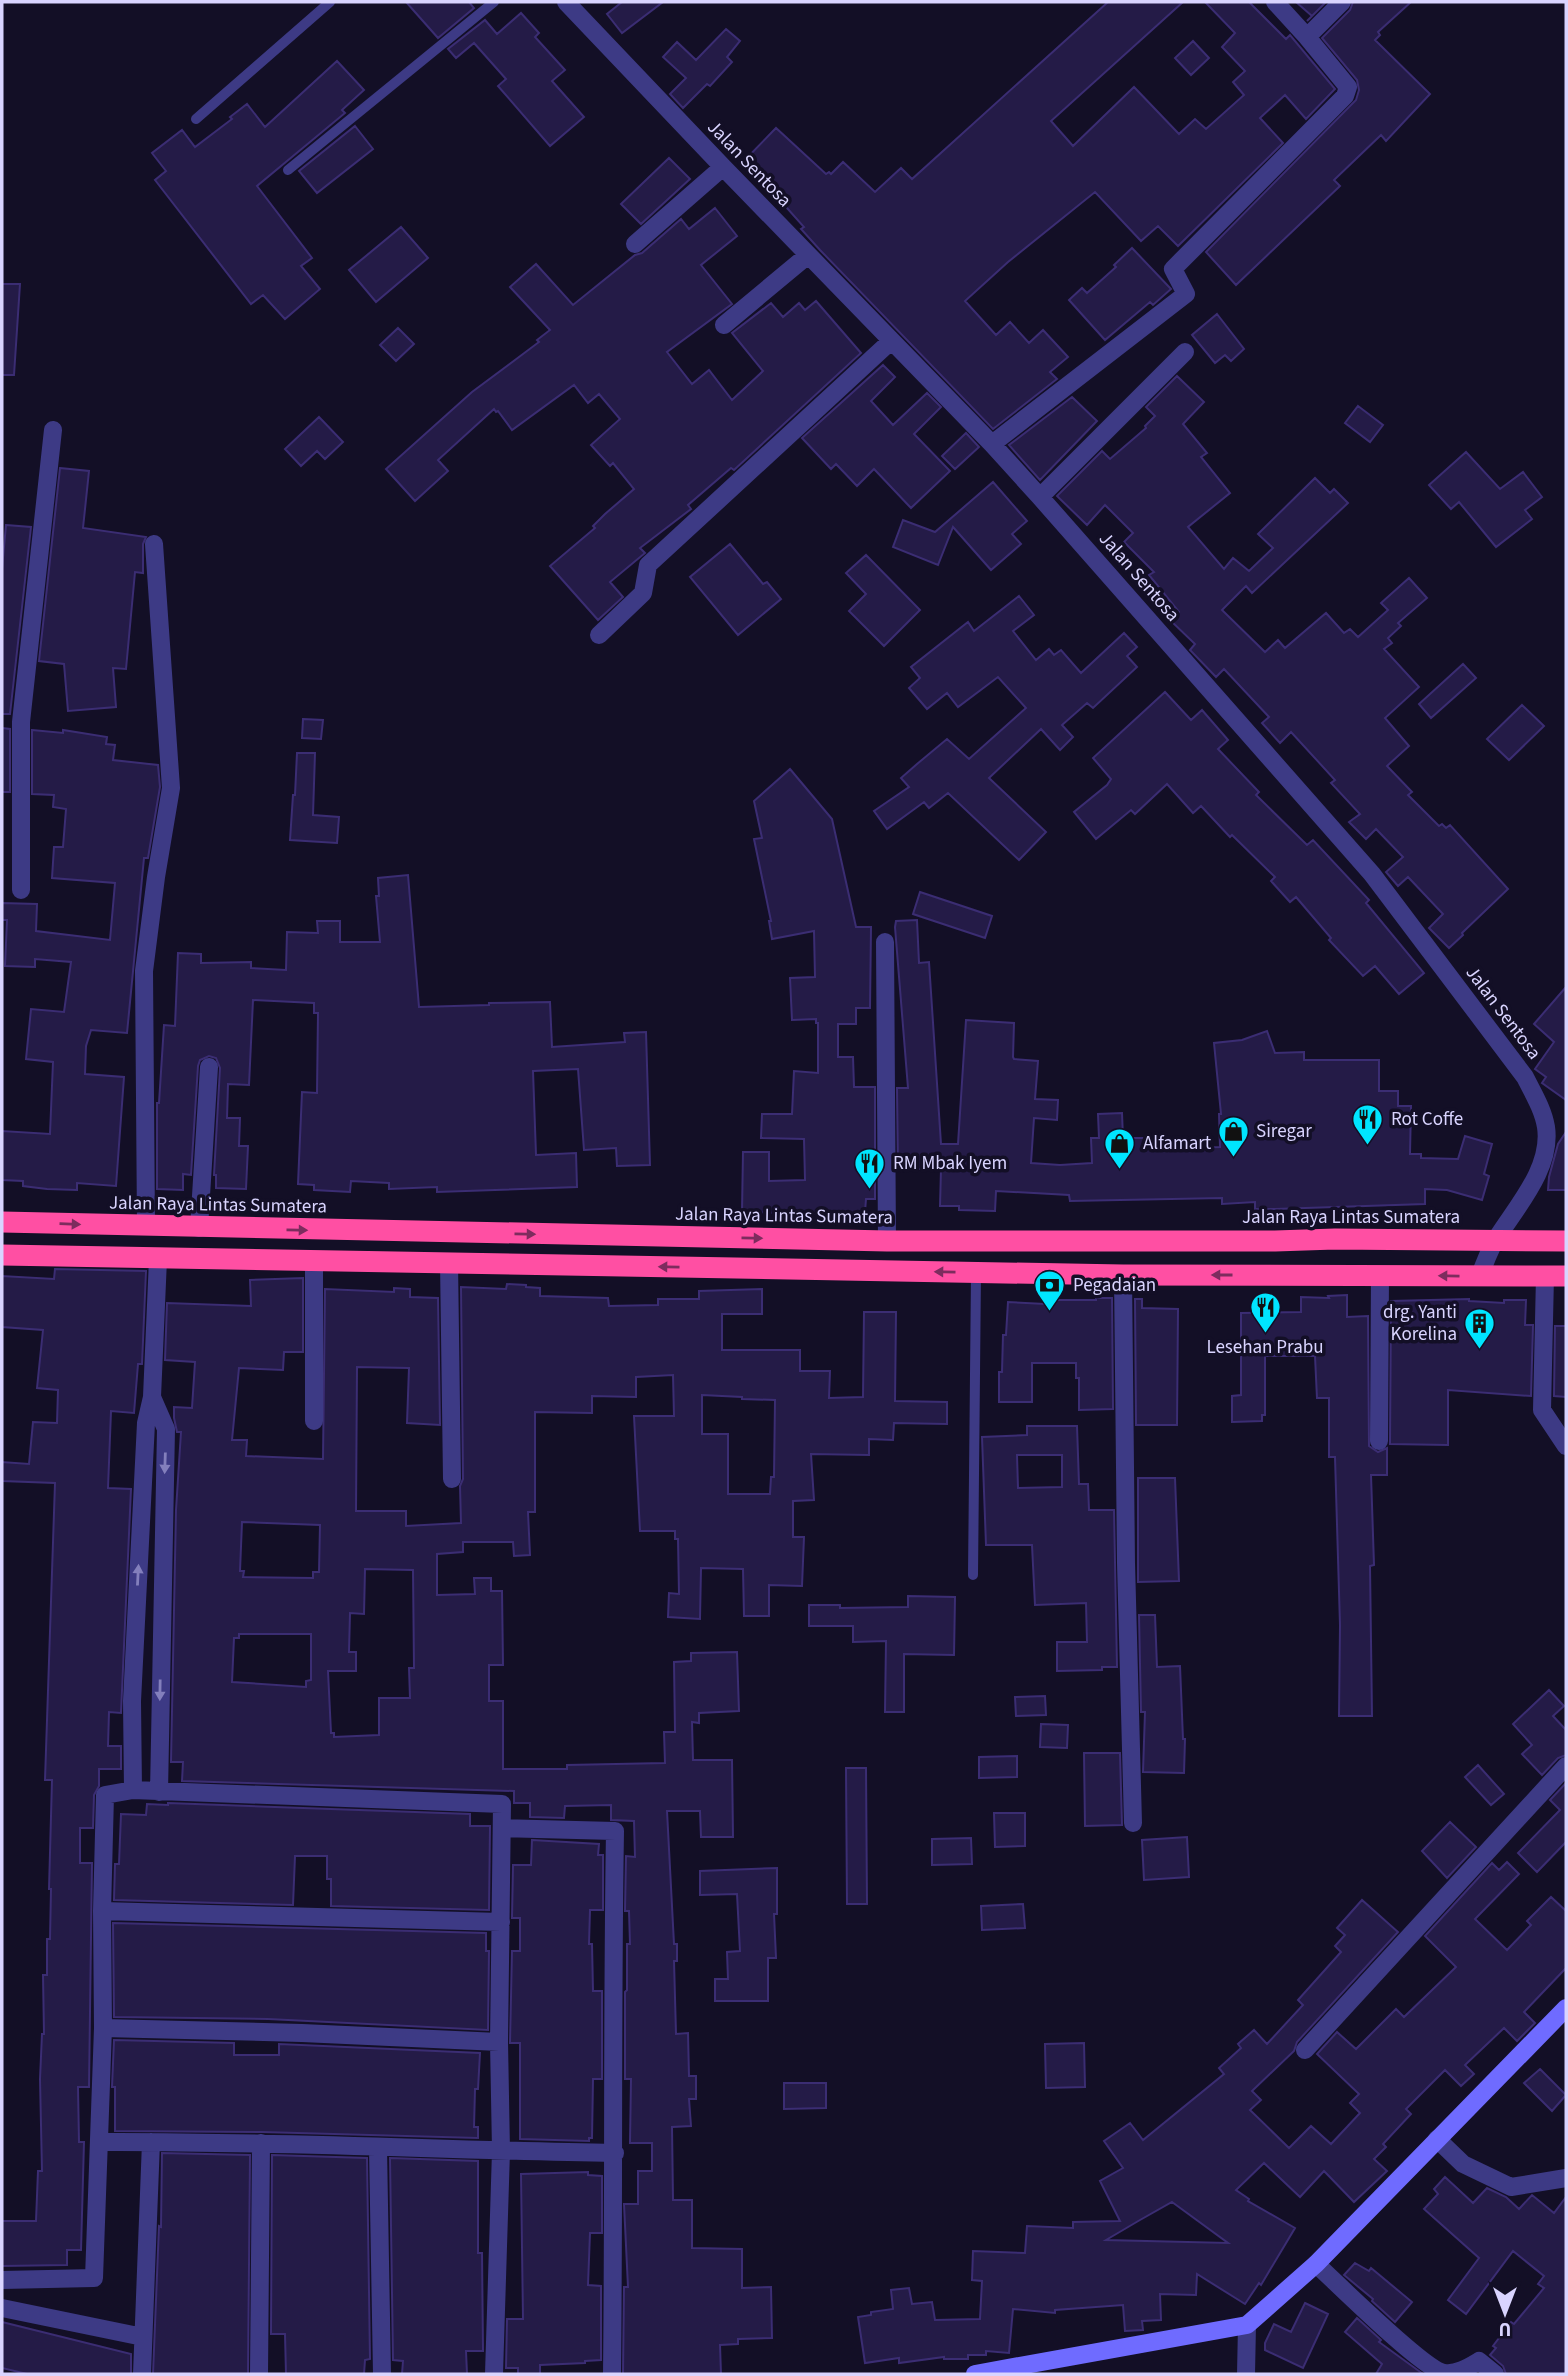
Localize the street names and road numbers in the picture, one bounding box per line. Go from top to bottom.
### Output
street label: Jalan Sentosa [701,115,797,213]
street label: Jalan Sentosa [1092,526,1186,628]
street label: Jalan Sentosa [1459,960,1547,1066]
street label: Jalan Raya Lintas Sumatera [109,1190,327,1220]
street label: Jalan Raya Lintas Sumatera [675,1201,893,1231]
street label: Jalan Raya Lintas Sumatera [1242,1204,1460,1231]

